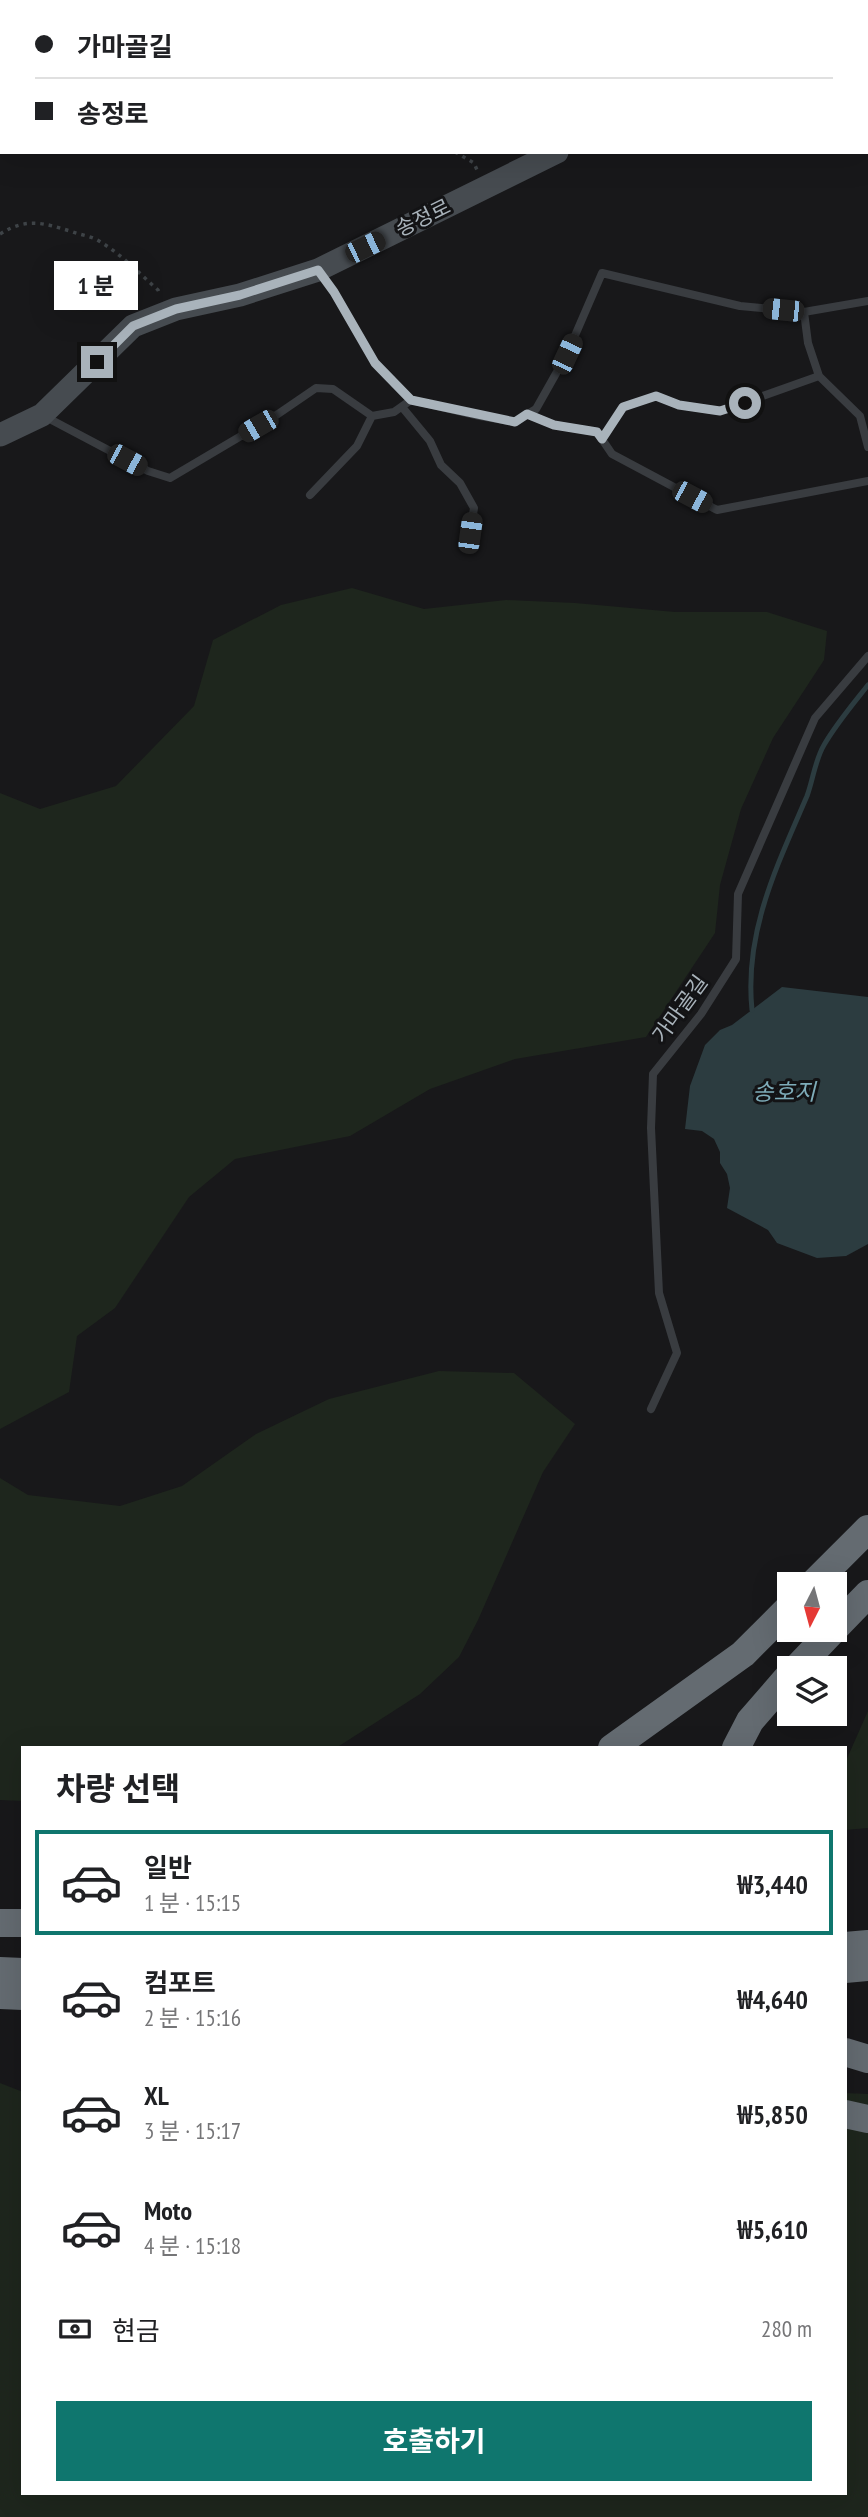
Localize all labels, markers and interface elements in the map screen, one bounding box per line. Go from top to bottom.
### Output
text: 가마골길 [77,30,173,63]
text: 송정로 [77,97,149,130]
street label: 송정로 [391,193,455,242]
car [342,228,389,266]
callout: 1 분 [55,260,139,310]
text: 1 분 [78,271,114,300]
car [762,297,805,323]
car [549,331,586,377]
route end [81,346,113,378]
route start [729,387,761,419]
car [235,406,282,446]
car [104,441,151,479]
car [669,478,716,516]
car [457,511,484,555]
street label: 가마골길 [646,970,713,1048]
water label: 송호지 [752,1077,818,1106]
north arrow [777,1572,847,1642]
map controls [777,1572,847,1726]
button: layers [777,1656,847,1726]
text: 차량 선택 [56,1767,180,1809]
icon: car [60,1851,123,1914]
text: 일반 [144,1851,192,1884]
text: ₩3,440 [737,1868,808,1901]
text: 1 분 · 15:15 [144,1888,241,1917]
icon: car [60,1966,123,2029]
text: 컴포트 [144,1966,216,1999]
text: ₩4,640 [737,1983,808,2016]
text: 2 분 · 15:16 [144,2003,241,2032]
text: XL [144,2079,169,2112]
icon: car [60,2081,123,2144]
text: ₩5,850 [737,2098,808,2131]
text: 3 분 · 15:17 [144,2116,241,2145]
text: Moto [144,2194,192,2227]
icon: car [60,2196,123,2259]
text: ₩5,610 [737,2213,808,2246]
text: 4 분 · 15:18 [144,2231,241,2260]
icon: cash [56,2310,94,2348]
text: 현금 [112,2314,160,2347]
text: 280 m [761,2314,812,2343]
button: 호출하기 [56,2401,812,2481]

